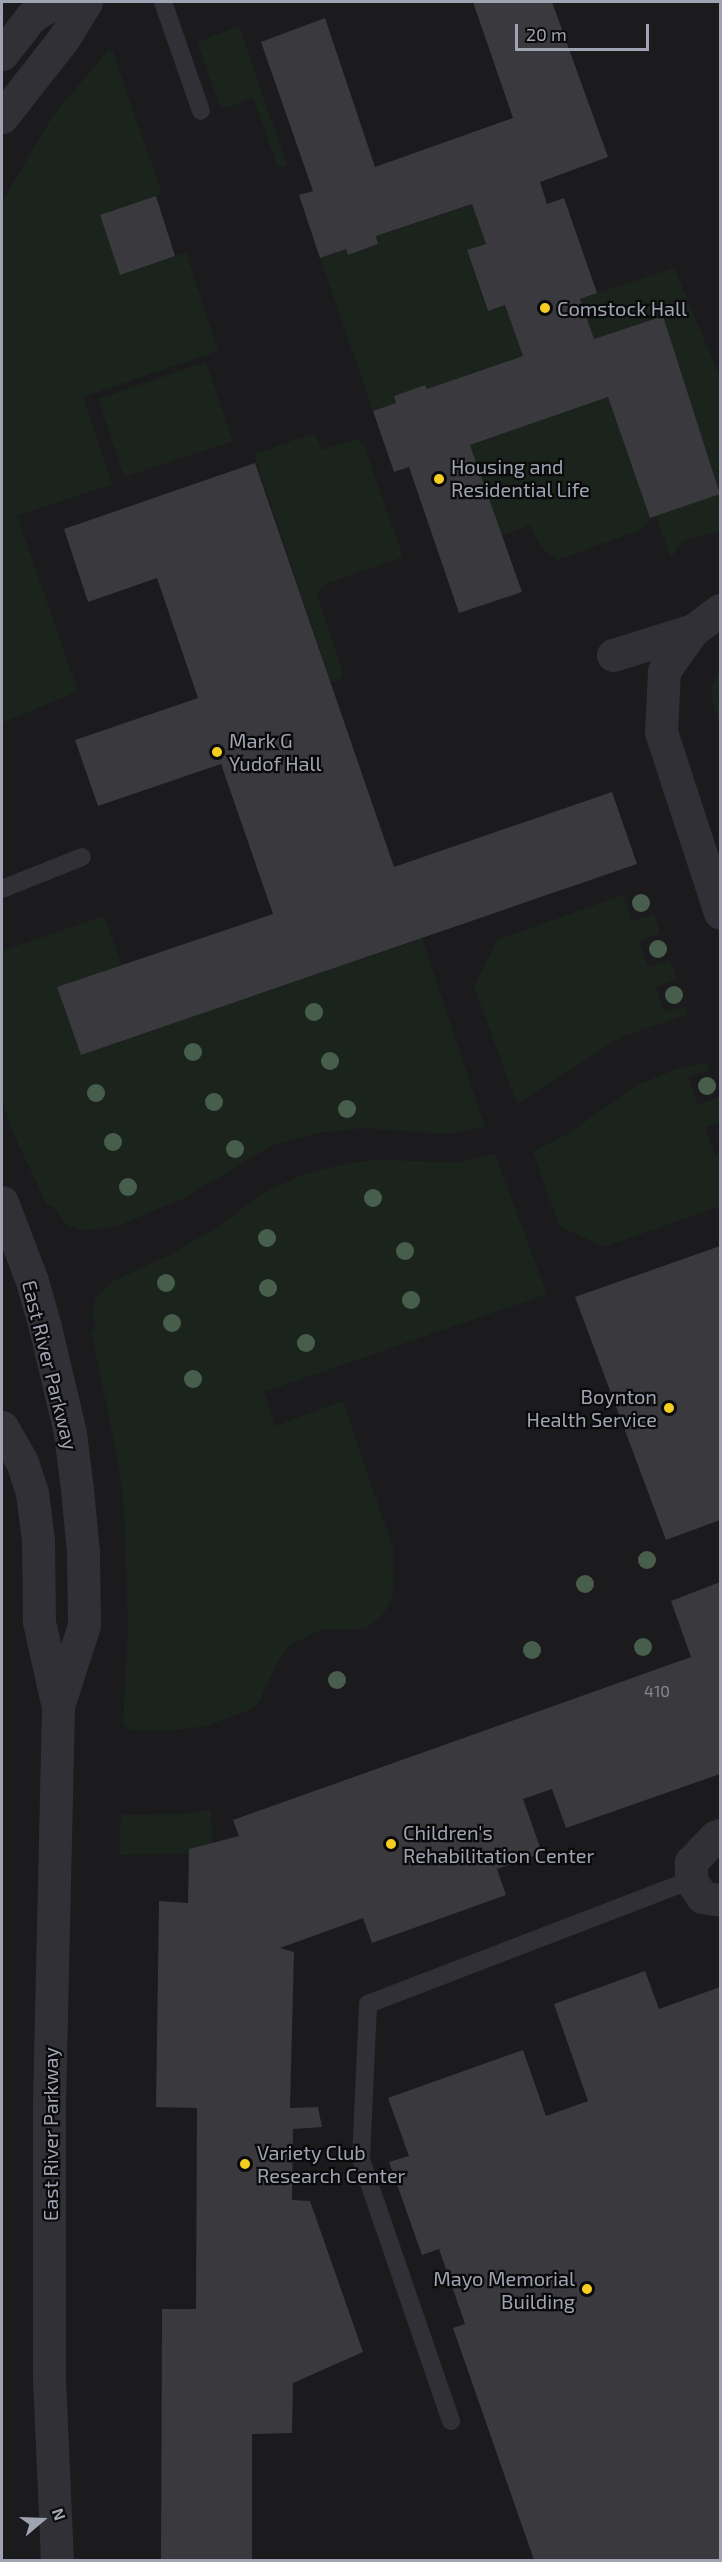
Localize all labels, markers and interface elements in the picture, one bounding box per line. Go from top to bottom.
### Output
scale bar [518,12,652,50]
text: 20 m [526,23,567,45]
place label: Comstock Hall [557,296,687,320]
marker: Comstock Hall [538,301,552,315]
place label: Housing and Residential Life [451,455,590,502]
marker: Housing and Residential Life [432,472,446,486]
place label: Mark G Yudof Hall [229,728,322,775]
marker: Mark G Yudof Hall [210,745,224,759]
street label: East River Parkway [17,1278,83,1452]
place label: Boynton Health Service [527,1384,657,1431]
marker: Boynton Health Service [662,1401,676,1415]
house number: 410 [644,1681,670,1701]
place label: Children's Rehabilitation Center [403,1820,595,1867]
marker: Children's Rehabilitation Center [384,1837,398,1851]
street label: East River Parkway [38,2047,62,2221]
place label: Variety Club Research Center [257,2140,406,2187]
marker: Variety Club Research Center [238,2157,252,2171]
place label: Mayo Memorial Building [433,2266,575,2313]
marker: Mayo Memorial Building [580,2282,594,2296]
north arrow [12,2490,72,2550]
text: N [49,2505,70,2523]

